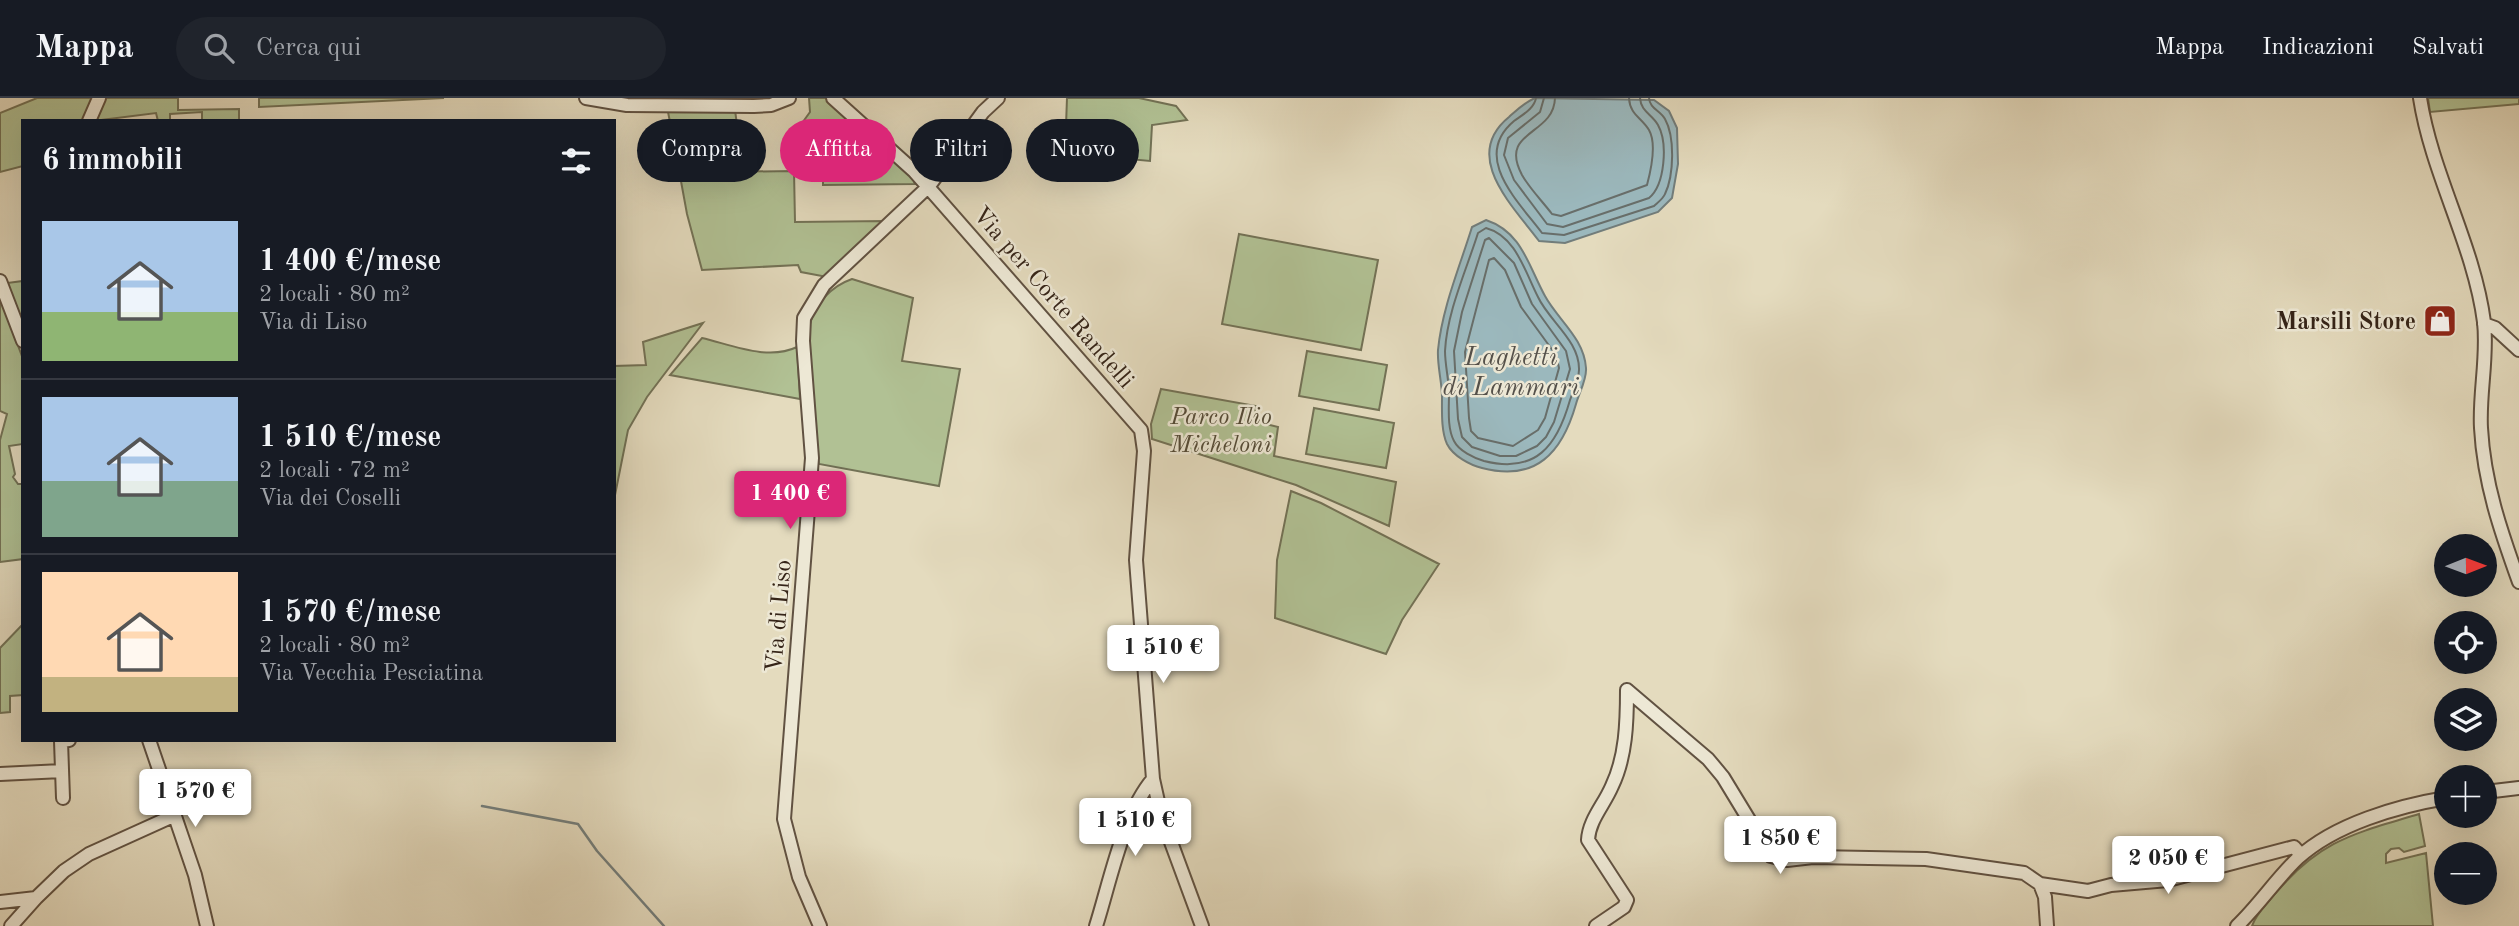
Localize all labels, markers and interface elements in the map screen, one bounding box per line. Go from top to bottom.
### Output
search box [176,17,666,80]
icon: search [200,29,238,67]
text: Mappa [35,32,134,65]
text: Cerca qui [256,35,361,61]
text: Mappa [2155,36,2224,60]
text: Indicazioni [2262,36,2374,60]
text: Salvati [2412,36,2484,60]
chip: Compra [637,119,766,182]
chip: Affitta [780,119,896,182]
chip: Filtri [910,119,1012,182]
chip: Nuovo [1026,119,1139,182]
icon: filters [557,142,595,180]
text: 6 immobili [42,146,183,176]
street label: Via per Corte Randelli [967,203,1138,394]
text: 1 400 €/mese [259,247,442,277]
icon: home [98,249,182,333]
text: 2 locali · 80 m² [259,283,410,306]
shop icon: Marsili Store [2421,302,2459,340]
text: Via di Liso [259,311,367,334]
place label: Marsili Store [2276,311,2416,335]
water label: Laghetti di Lammari [1442,345,1580,401]
park label: Parco Ilio Micheloni [1169,406,1272,458]
text: 1 510 €/mese [259,423,442,453]
icon: home [98,425,182,509]
text: 2 locali · 72 m² [259,459,410,482]
pin: 1 400 € [725,472,855,531]
text: 1 400 € [750,482,830,505]
text: Via dei Coselli [259,487,401,510]
north arrow [2434,534,2497,597]
map controls [2434,534,2497,905]
street label: Via di Liso [763,559,797,674]
text: 1 570 €/mese [259,598,442,628]
icon: home [98,600,182,684]
button: locate [2434,611,2497,674]
pin: 1 510 € [1098,626,1228,685]
text: 2 locali · 80 m² [259,634,410,657]
text: 1 510 € [1123,636,1203,659]
text: Via Vecchia Pesciatina [259,662,483,685]
button: layers [2434,688,2497,751]
button: + [2434,765,2497,828]
pin: 1 570 € [130,770,260,829]
text: 1 570 € [155,780,235,803]
pin: 1 510 € [1070,798,1200,858]
text: 1 510 € [1095,809,1175,832]
pin: 1 850 € [1715,816,1845,876]
text: 1 850 € [1740,827,1820,850]
pin: 2 050 € [2103,836,2233,896]
button: − [2434,842,2497,905]
text: 2 050 € [2128,847,2208,870]

